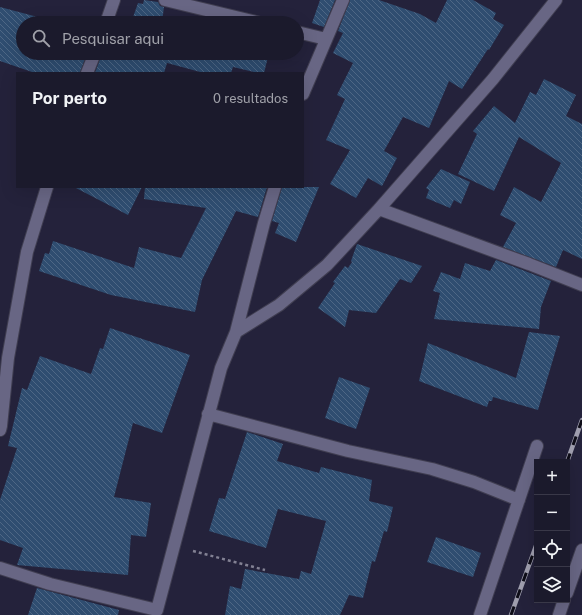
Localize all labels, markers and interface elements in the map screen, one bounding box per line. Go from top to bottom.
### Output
search box [16,16,304,60]
icon: search [30,27,52,49]
text: Pesquisar aqui [62,30,164,47]
text: Por perto [32,88,107,108]
text: 0 resultados [213,91,288,106]
map controls [534,459,570,603]
button: + [534,459,570,495]
button: − [534,495,570,531]
button: locate [534,531,570,567]
button: layers [534,567,570,603]

